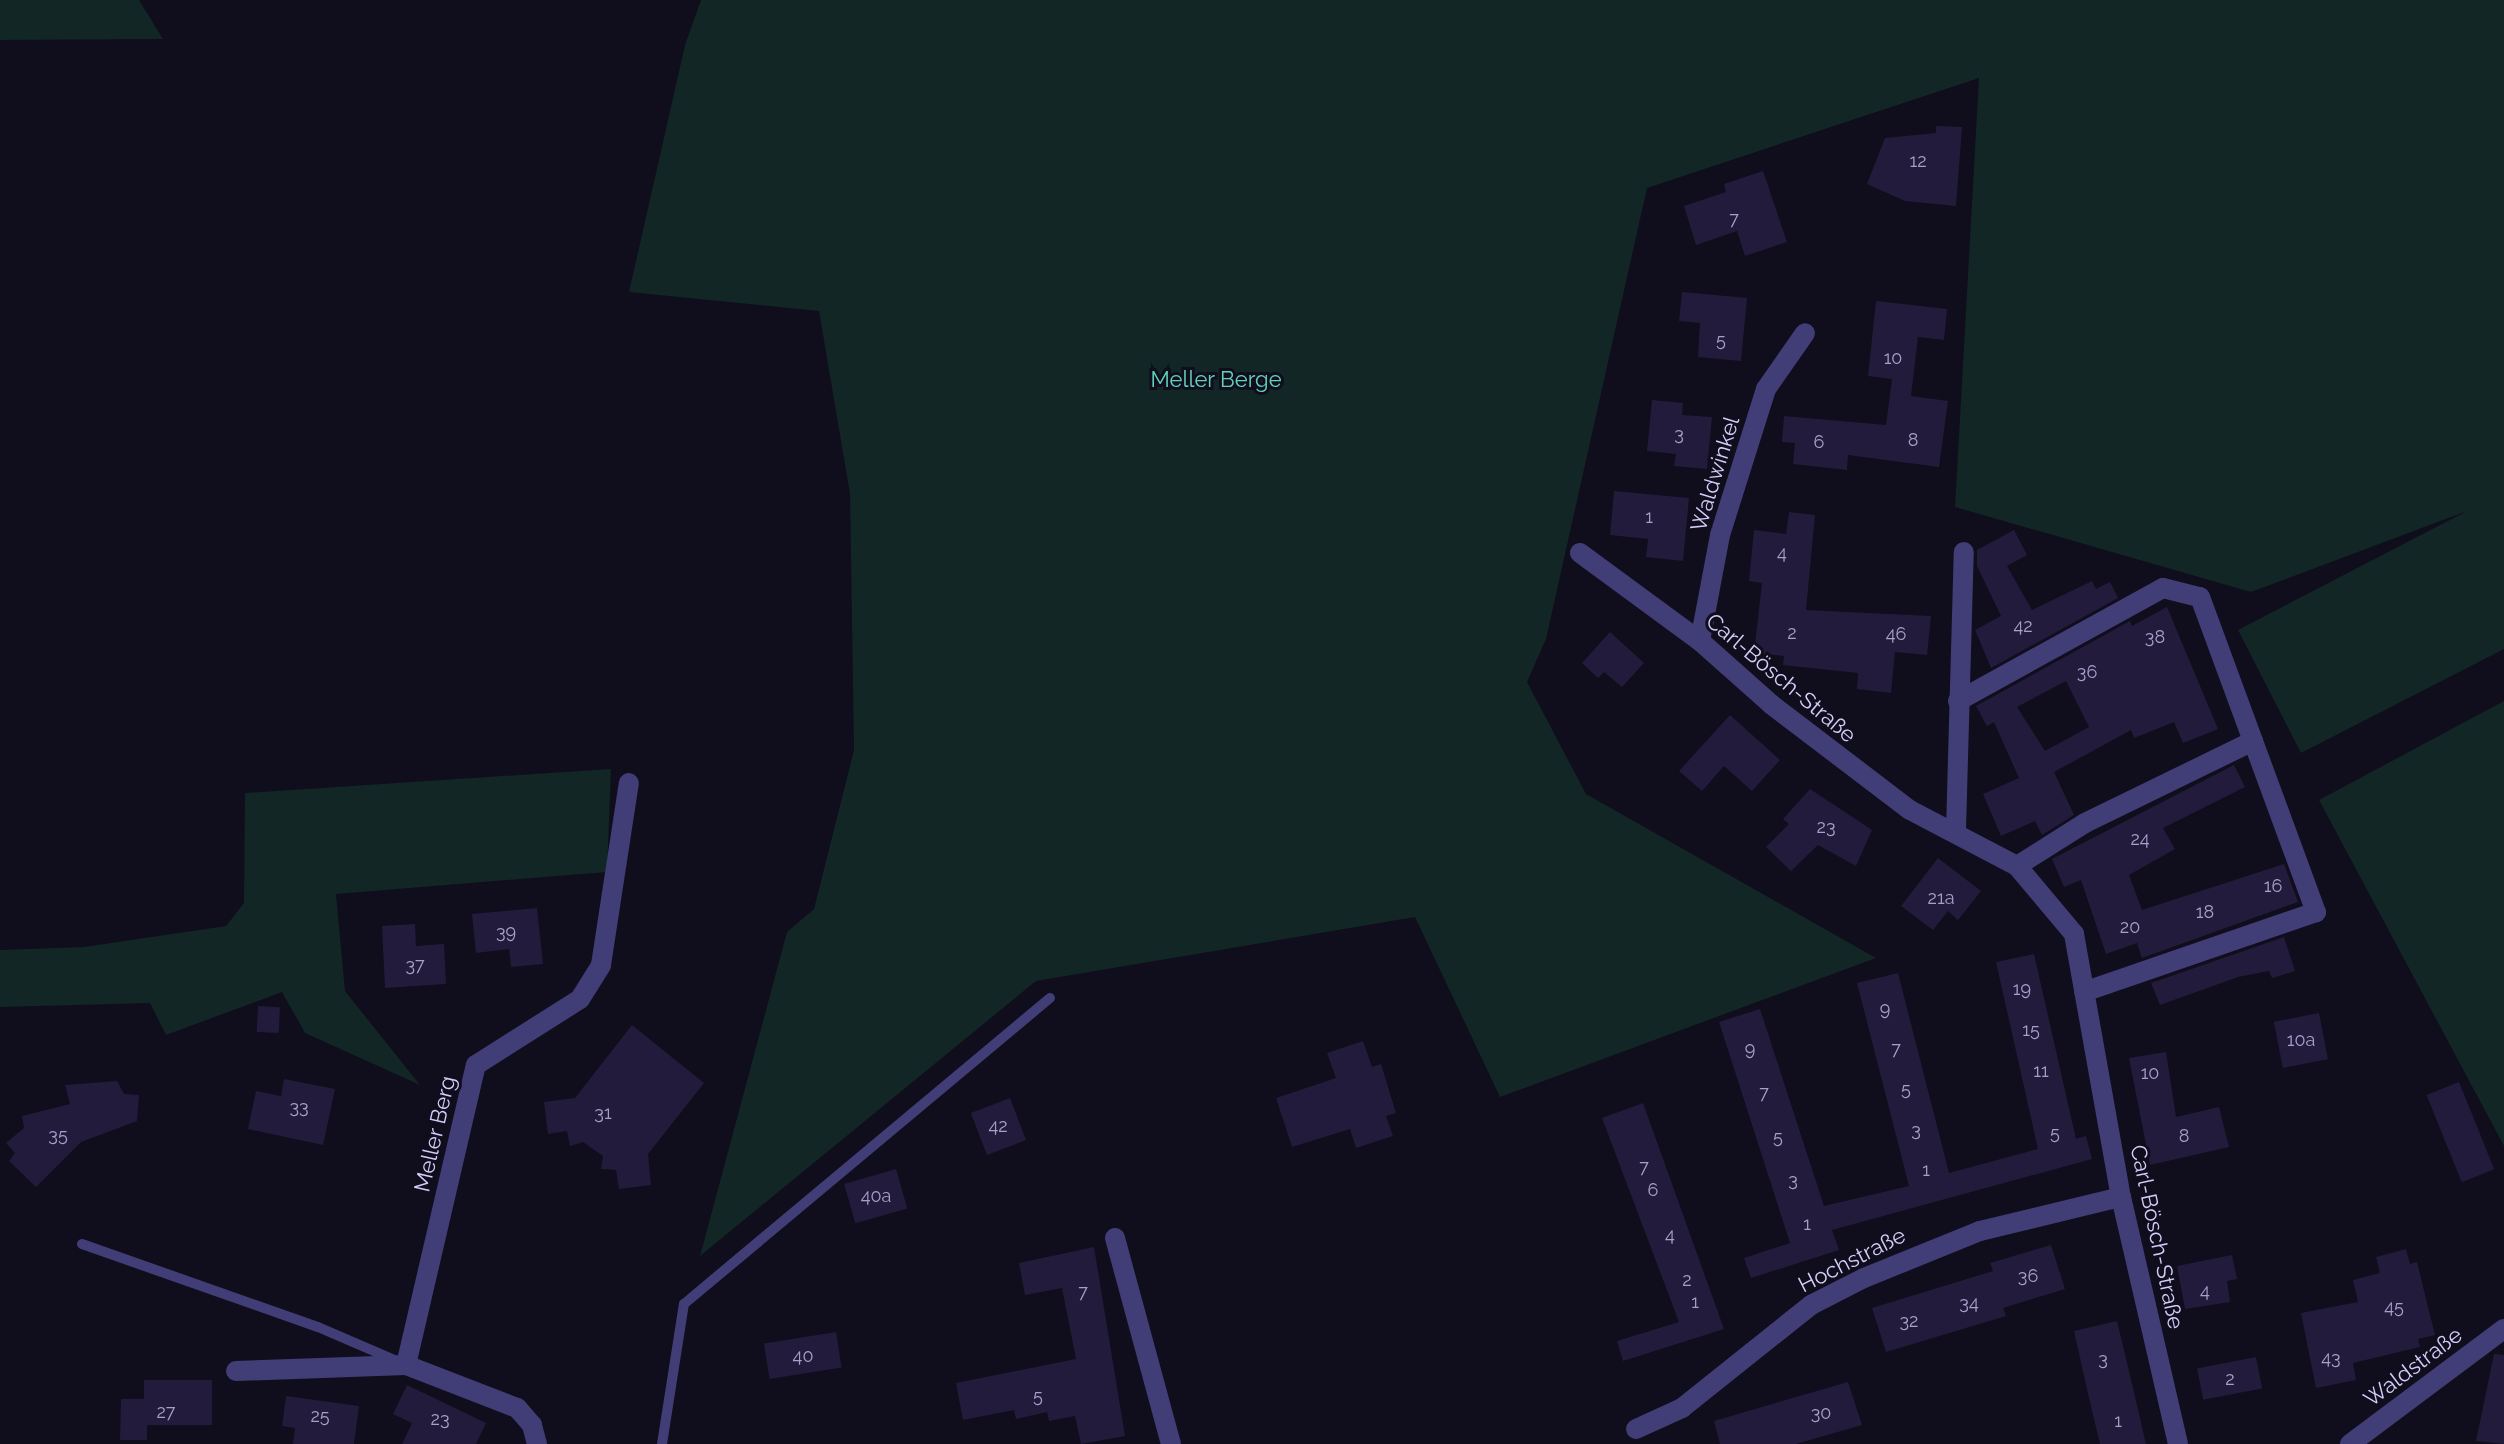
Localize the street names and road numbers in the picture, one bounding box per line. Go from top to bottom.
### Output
street label: Waldwinkel [1685,413,1745,535]
street label: Carl-Bösch-Straße [1701,608,1861,748]
street label: Meller Berg [409,1073,461,1195]
street label: Carl-Bösch-Straße [2125,1143,2189,1331]
street label: Hochstraße [1794,1222,1910,1298]
street label: Waldstraße [2359,1321,2467,1413]

